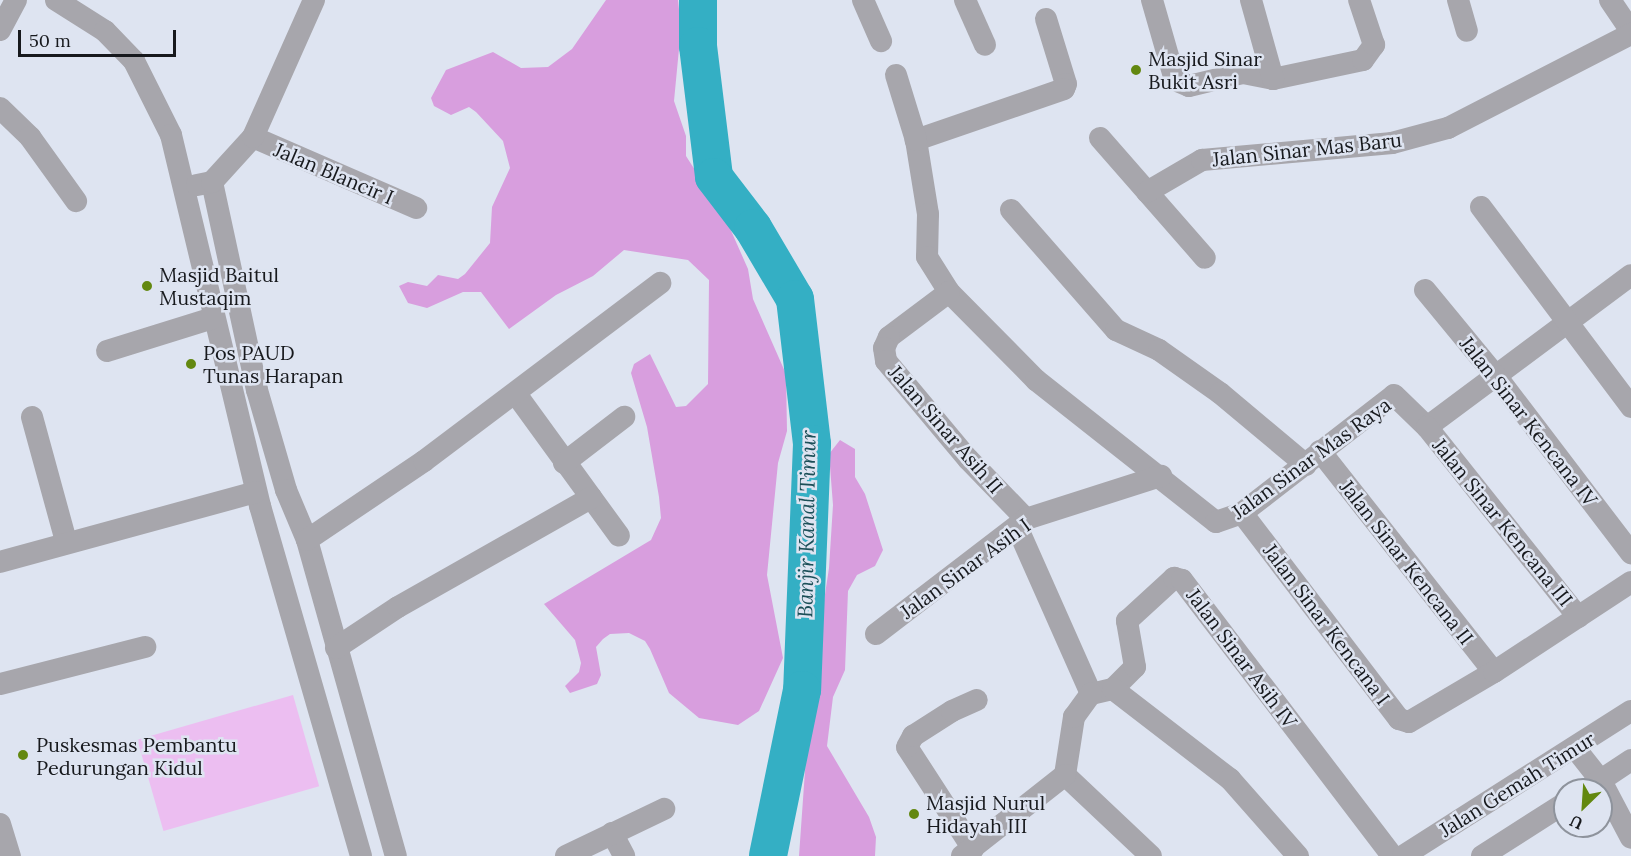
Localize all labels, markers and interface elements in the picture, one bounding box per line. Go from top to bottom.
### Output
scale bar [21,18,178,56]
text: 50 m [29,29,71,52]
place label: Masjid Sinar Bukit Asri [1148,46,1262,93]
marker: Masjid Sinar Bukit Asri [1129,63,1143,77]
street label: Jalan Sinar Mas Baru [1211,127,1403,171]
street label: Jalan Blancir I [271,137,397,209]
place label: Masjid Baitul Mustaqim [159,262,279,309]
marker: Masjid Baitul Mustaqim [140,279,154,293]
street label: Jalan Sinar Kencana IV [1455,331,1603,511]
place label: Pos PAUD Tunas Harapan [203,340,343,387]
marker: Pos PAUD Tunas Harapan [184,357,198,371]
street label: Jalan Sinar Asih II [884,360,1008,498]
street label: Jalan Sinar Mas Raya [1227,392,1395,524]
water label: Banjir Kanal Timur [793,430,821,618]
street label: Jalan Sinar Kencana III [1428,433,1578,611]
street label: Jalan Sinar Kencana II [1335,475,1479,649]
street label: Jalan Sinar Asih I [895,513,1035,623]
street label: Jalan Sinar Kencana I [1259,539,1395,709]
street label: Jalan Sinar Asih IV [1182,584,1302,732]
street label: Jalan Gemah Timur [1435,726,1599,842]
place label: Puskesmas Pembantu Pedurungan Kidul [36,732,237,779]
marker: Puskesmas Pembantu Pedurungan Kidul [14,746,32,764]
north arrow [1553,778,1613,838]
place label: Masjid Nurul Hidayah III [926,790,1045,837]
marker: Masjid Nurul Hidayah III [907,807,921,821]
text: U [1567,811,1586,834]

